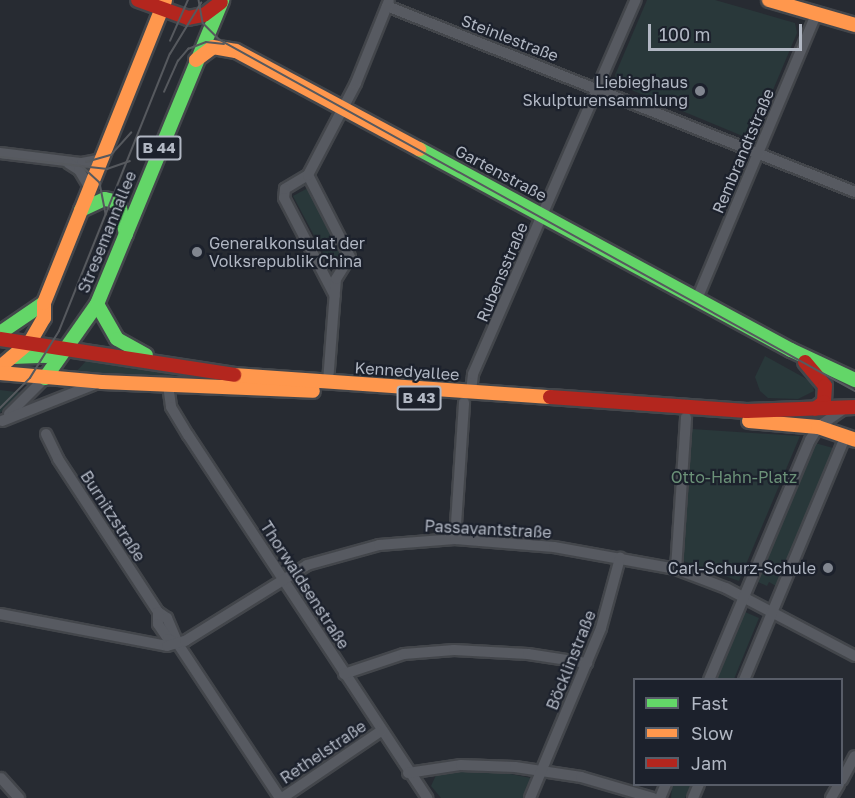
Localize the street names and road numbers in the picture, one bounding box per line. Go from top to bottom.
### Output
street label: Steinlestraße [459,11,561,65]
street label: Rembrandtstraße [708,86,778,216]
road number: B 44 [135,136,183,160]
street label: Gartenstraße [452,141,550,205]
street label: Stresemannallee [74,168,140,296]
street label: Rubensstraße [472,219,532,325]
street label: Kennedyallee [354,358,460,384]
road number: B 43 [396,386,442,410]
street label: Burnitzstraße [77,467,149,565]
street label: Passavantstraße [424,516,552,542]
street label: Thorwaldsenstraße [256,517,354,653]
street label: Böcklinstraße [542,607,600,713]
street label: Rethelstraße [277,716,369,788]

